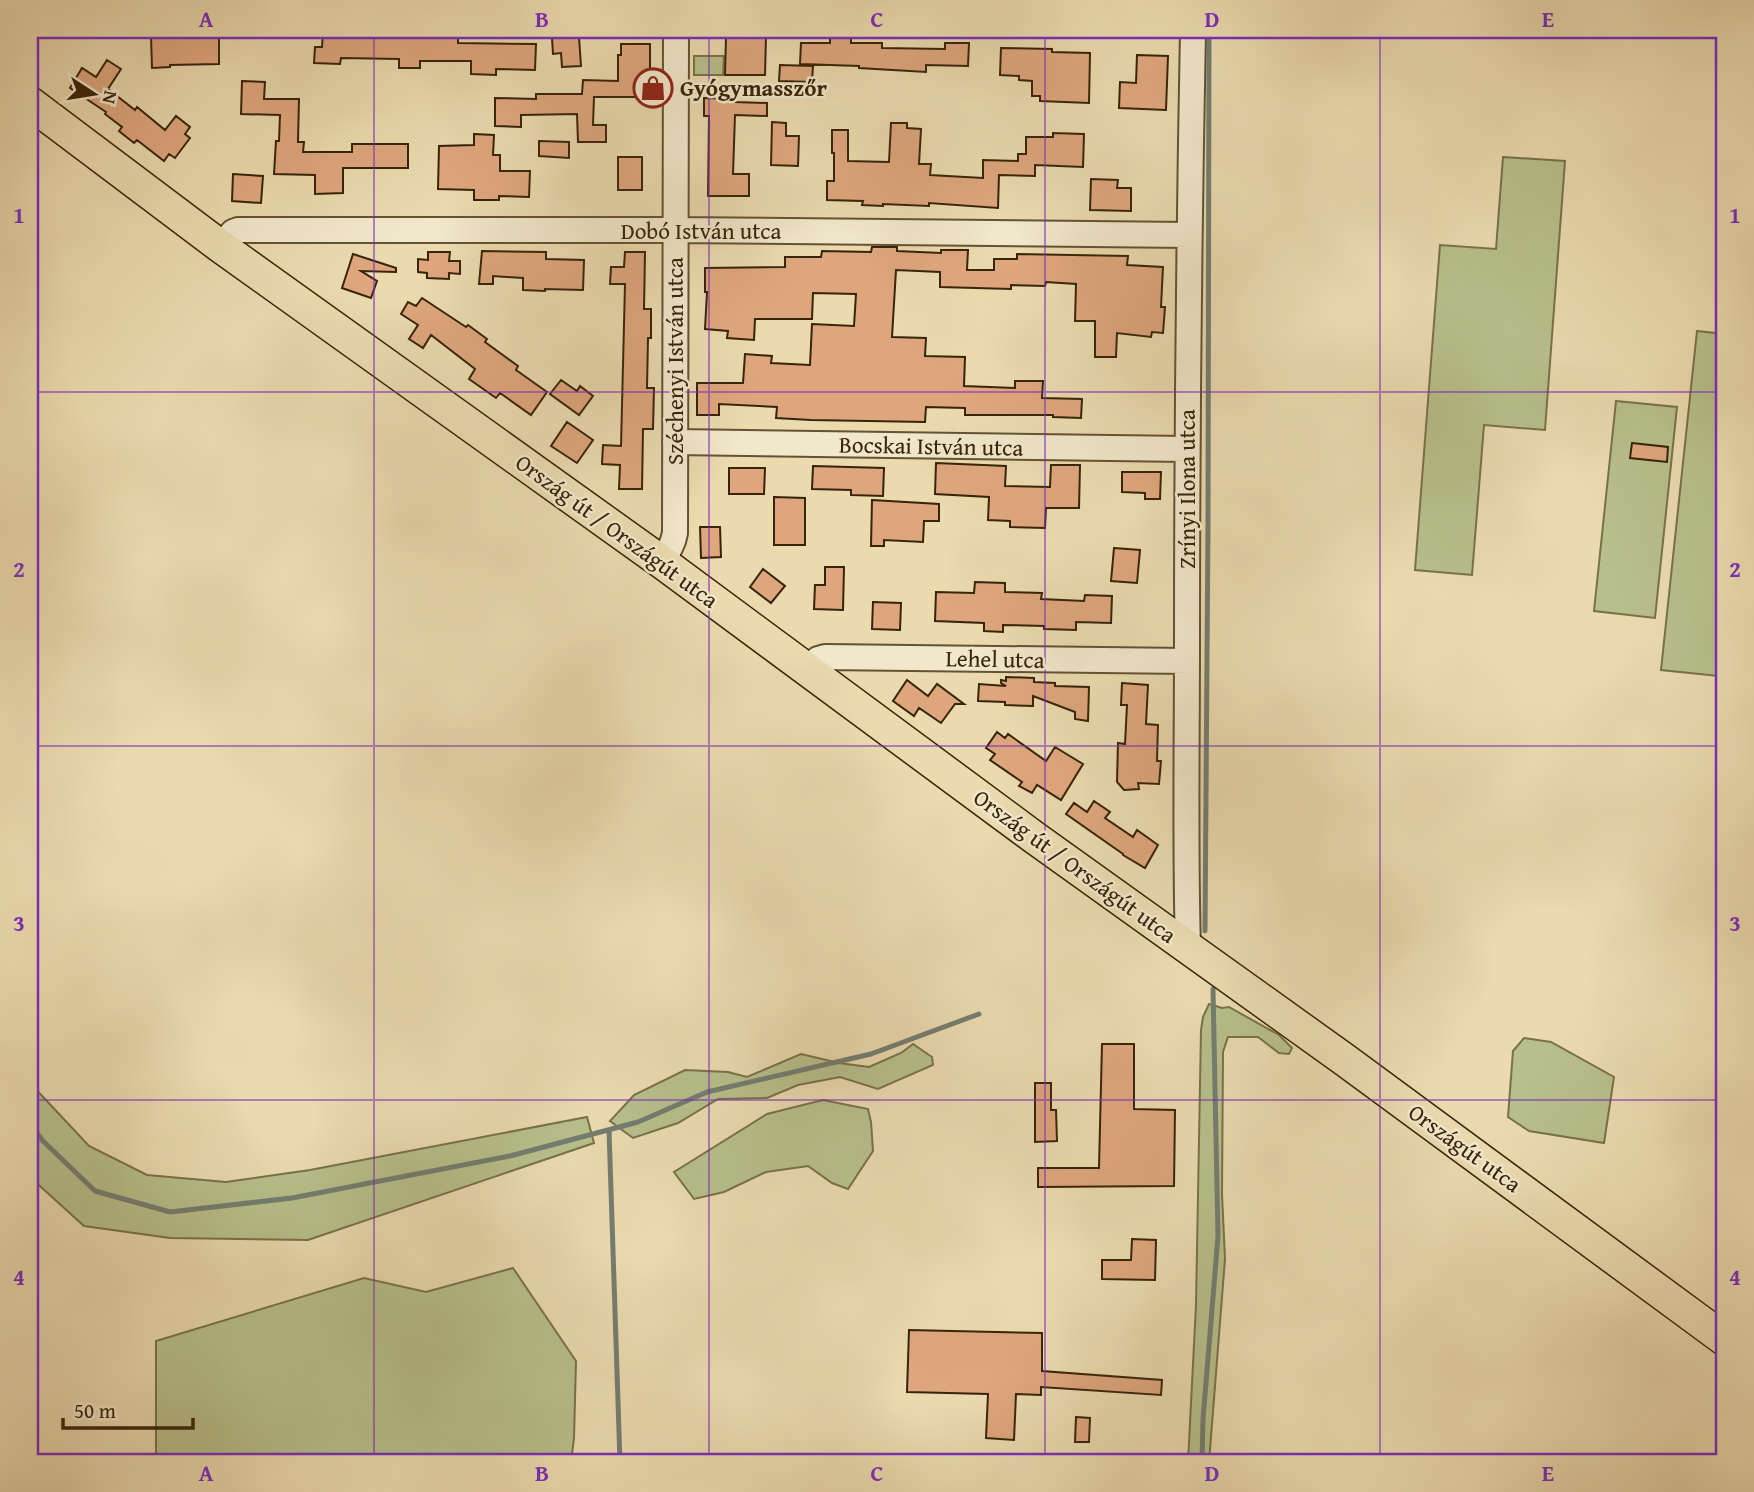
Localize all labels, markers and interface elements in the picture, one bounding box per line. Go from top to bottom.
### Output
text: A [199,2,214,35]
text: B [535,2,549,35]
text: C [870,2,884,35]
text: D [1205,2,1220,35]
text: E [1542,2,1554,35]
north arrow [60,60,130,130]
shop icon: Gyógymasszőr [632,67,674,109]
place label: Gyógymasszőr [680,71,827,104]
text: N [96,88,126,107]
text: 1 [13,198,25,231]
text: 1 [1729,198,1741,231]
street label: Dobó István utca [621,214,781,247]
street label: Széchenyi István utca [658,257,691,465]
street label: Zrínyi Ilona utca [1170,409,1203,569]
street label: Bocskai István utca [839,427,1024,464]
street label: Ország út / Országút utca [509,446,726,616]
text: 2 [13,552,25,585]
text: 2 [1729,552,1741,585]
street label: Lehel utca [945,641,1045,676]
street label: Ország út / Országút utca [967,781,1184,951]
text: 3 [13,906,25,939]
text: 3 [1729,906,1741,939]
street label: Országút utca [1402,1095,1529,1200]
text: 4 [13,1260,25,1293]
text: 4 [1729,1260,1741,1293]
scale bar [63,1387,192,1431]
text: 50 m [74,1395,116,1426]
text: A [199,1456,214,1489]
text: B [535,1456,549,1489]
text: C [870,1456,884,1489]
text: D [1205,1456,1220,1489]
text: E [1542,1456,1554,1489]

